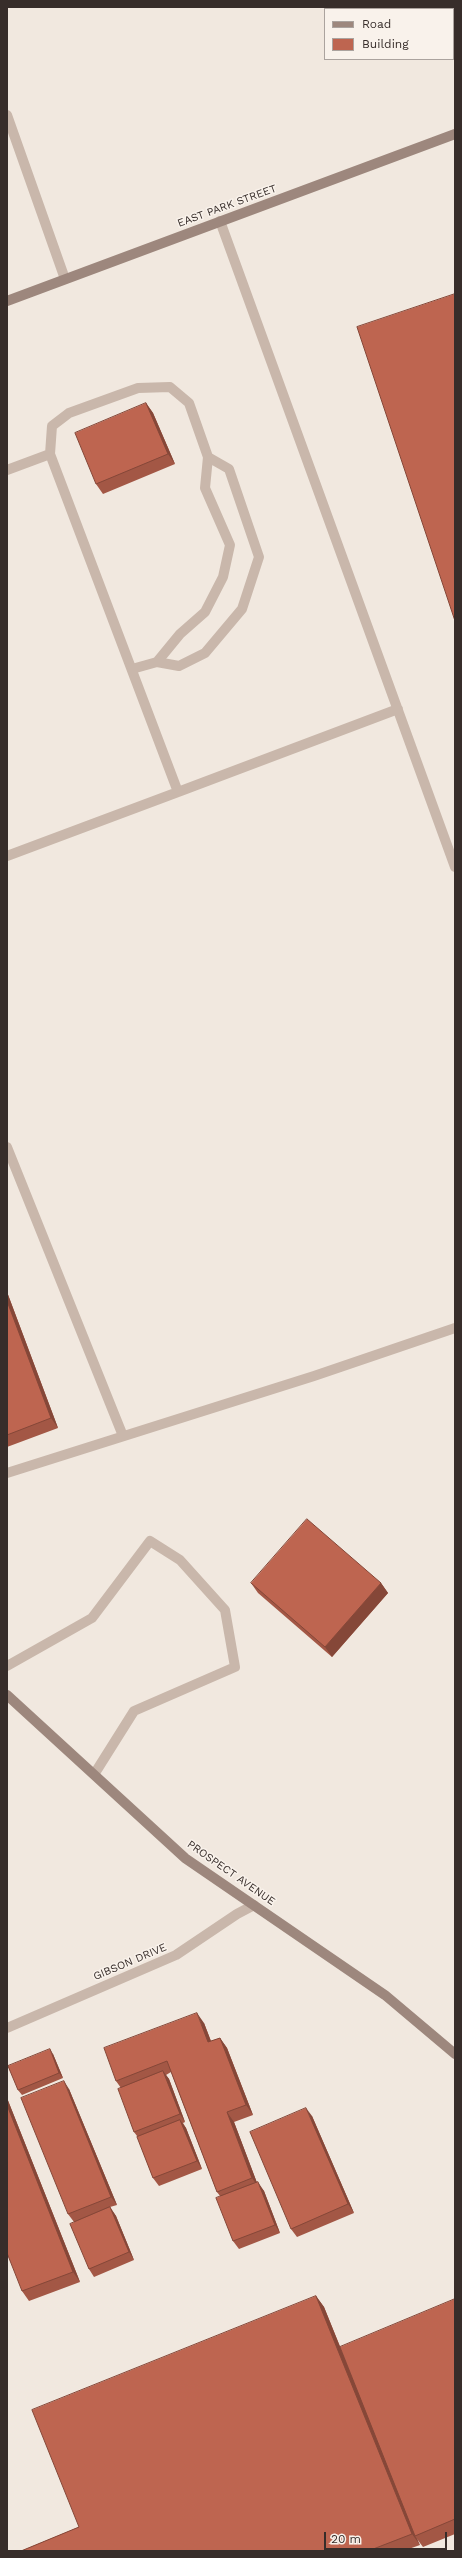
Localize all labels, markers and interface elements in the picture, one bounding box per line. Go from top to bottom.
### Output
legend [324,8,454,60]
text: Road [362,17,391,31]
text: Building [362,37,409,51]
street label: EAST PARK STREET [176,182,278,230]
street label: PROSPECT AVENUE [184,1838,278,1908]
street label: GIBSON DRIVE [91,1941,169,1983]
scale bar [326,2524,449,2550]
text: 20 m [331,2532,361,2546]

